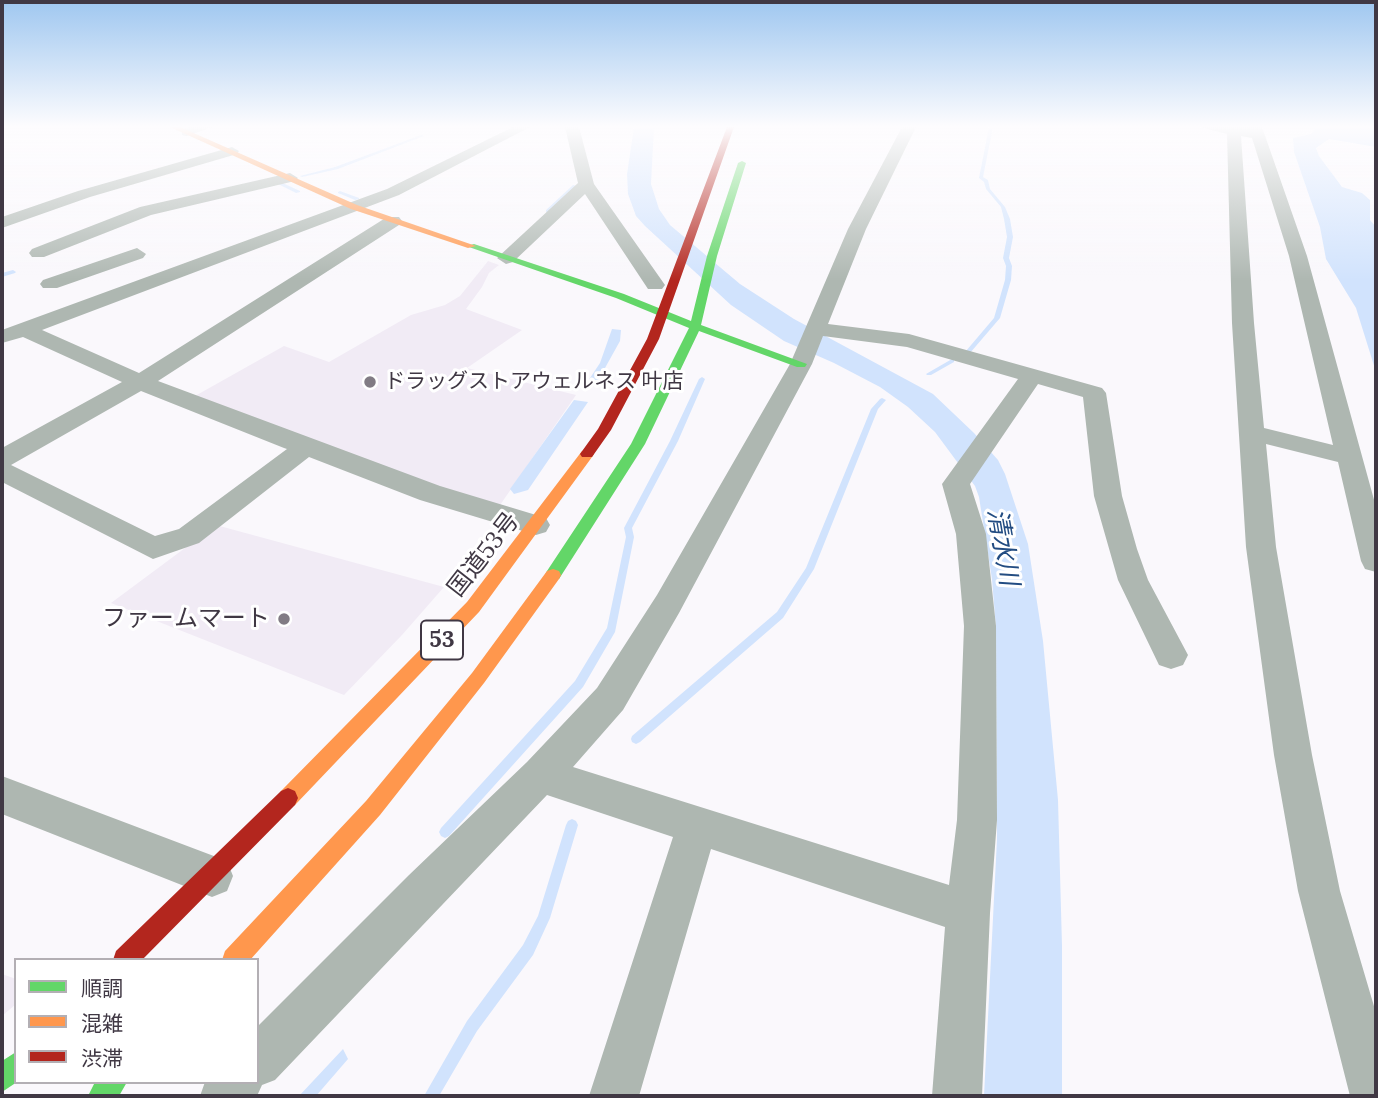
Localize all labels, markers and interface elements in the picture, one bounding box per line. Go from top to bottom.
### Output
place label: ドラッグストアウェルネス 叶店 [384,369,684,395]
marker: ドラッグストアウェルネス 叶店 [362,374,378,390]
water label: 清水川 [980,506,1024,588]
street label: 国道53号 [442,507,526,603]
place label: ファームマート [102,605,270,633]
marker: ファームマート [276,611,292,627]
road number: 53 [421,620,463,660]
legend [14,958,259,1084]
text: 順調 [81,975,123,1002]
text: 混雑 [81,1010,123,1037]
text: 渋滞 [81,1045,123,1072]

